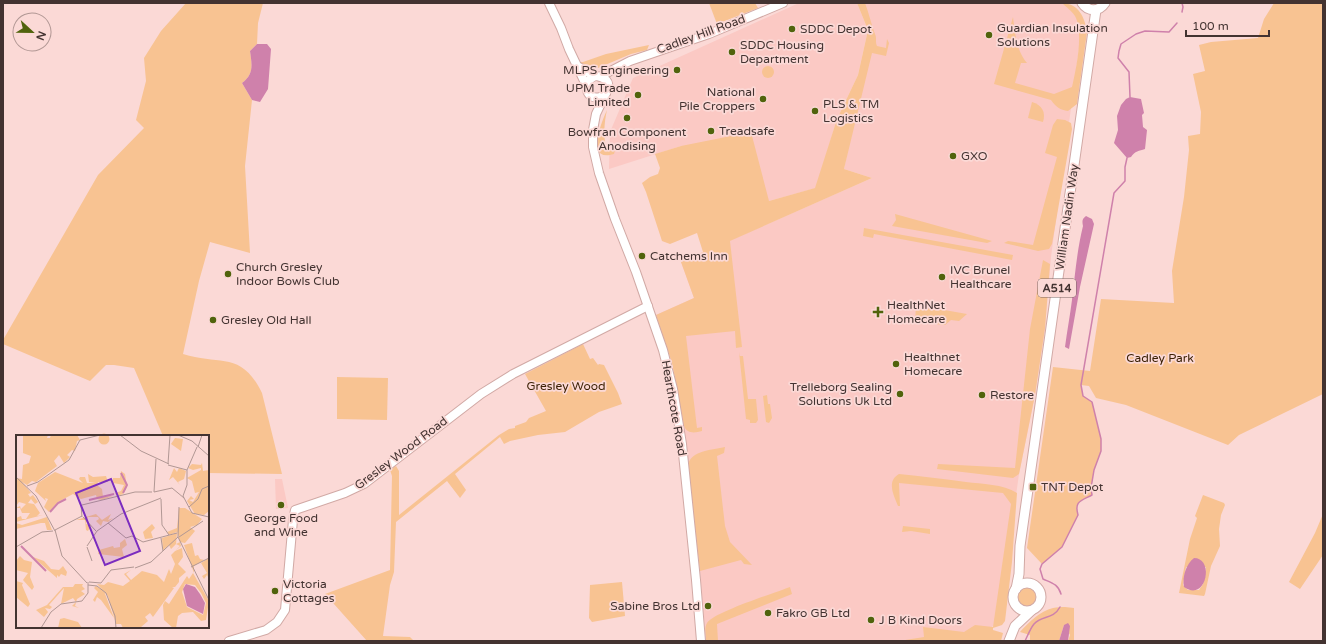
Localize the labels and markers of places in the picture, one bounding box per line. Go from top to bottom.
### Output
place label: Guardian Insulation Solutions [997,21,1108,49]
place label: SDDC Depot [800,22,872,36]
marker: SDDC Depot [787,24,797,34]
marker: Guardian Insulation Solutions [984,30,994,40]
place label: SDDC Housing Department [740,38,824,66]
marker: SDDC Housing Department [727,47,737,57]
place label: MLPS Engineering [563,63,669,77]
marker: MLPS Engineering [672,65,682,75]
place label: UPM Trade Limited [566,81,630,109]
place label: National Pile Croppers [679,85,755,113]
marker: UPM Trade Limited [633,90,643,100]
marker: National Pile Croppers [758,94,768,104]
place label: PLS & TM Logistics [823,97,879,125]
marker: PLS & TM Logistics [810,106,820,116]
marker: Bowfran Component Anodising [622,113,632,123]
place label: Treadsafe [719,124,775,138]
place label: Bowfran Component Anodising [568,125,687,153]
marker: Treadsafe [706,126,716,136]
place label: GXO [961,149,988,163]
marker: GXO [948,151,958,161]
place label: Catchems Inn [650,249,728,263]
marker: Catchems Inn [637,251,647,261]
place label: Church Gresley Indoor Bowls Club [236,260,340,288]
place label: IVC Brunel Healthcare [950,263,1012,291]
marker: Church Gresley Indoor Bowls Club [223,269,233,279]
marker: IVC Brunel Healthcare [937,272,947,282]
place label: HealthNet Homecare [887,298,946,326]
marker: HealthNet Homecare [872,306,884,318]
place label: Gresley Old Hall [221,313,311,327]
marker: Gresley Old Hall [208,315,218,325]
place label: Healthnet Homecare [904,350,963,378]
marker: Healthnet Homecare [891,359,901,369]
place label: Trelleborg Sealing Solutions Uk Ltd [790,380,892,408]
place label: Restore [990,388,1034,402]
marker: Trelleborg Sealing Solutions Uk Ltd [895,389,905,399]
marker: Restore [977,390,987,400]
place label: TNT Depot [1041,480,1104,494]
marker: TNT Depot [1028,482,1038,492]
marker: George Food and Wine [276,500,286,510]
place label: George Food and Wine [244,511,318,539]
place label: Victoria Cottages [283,577,335,605]
marker: Victoria Cottages [270,586,280,596]
place label: Sabine Bros Ltd [610,599,700,613]
marker: Sabine Bros Ltd [703,601,713,611]
place label: Fakro GB Ltd [776,606,850,620]
marker: Fakro GB Ltd [763,608,773,618]
place label: J B Kind Doors [879,613,962,627]
marker: J B Kind Doors [866,615,876,625]

